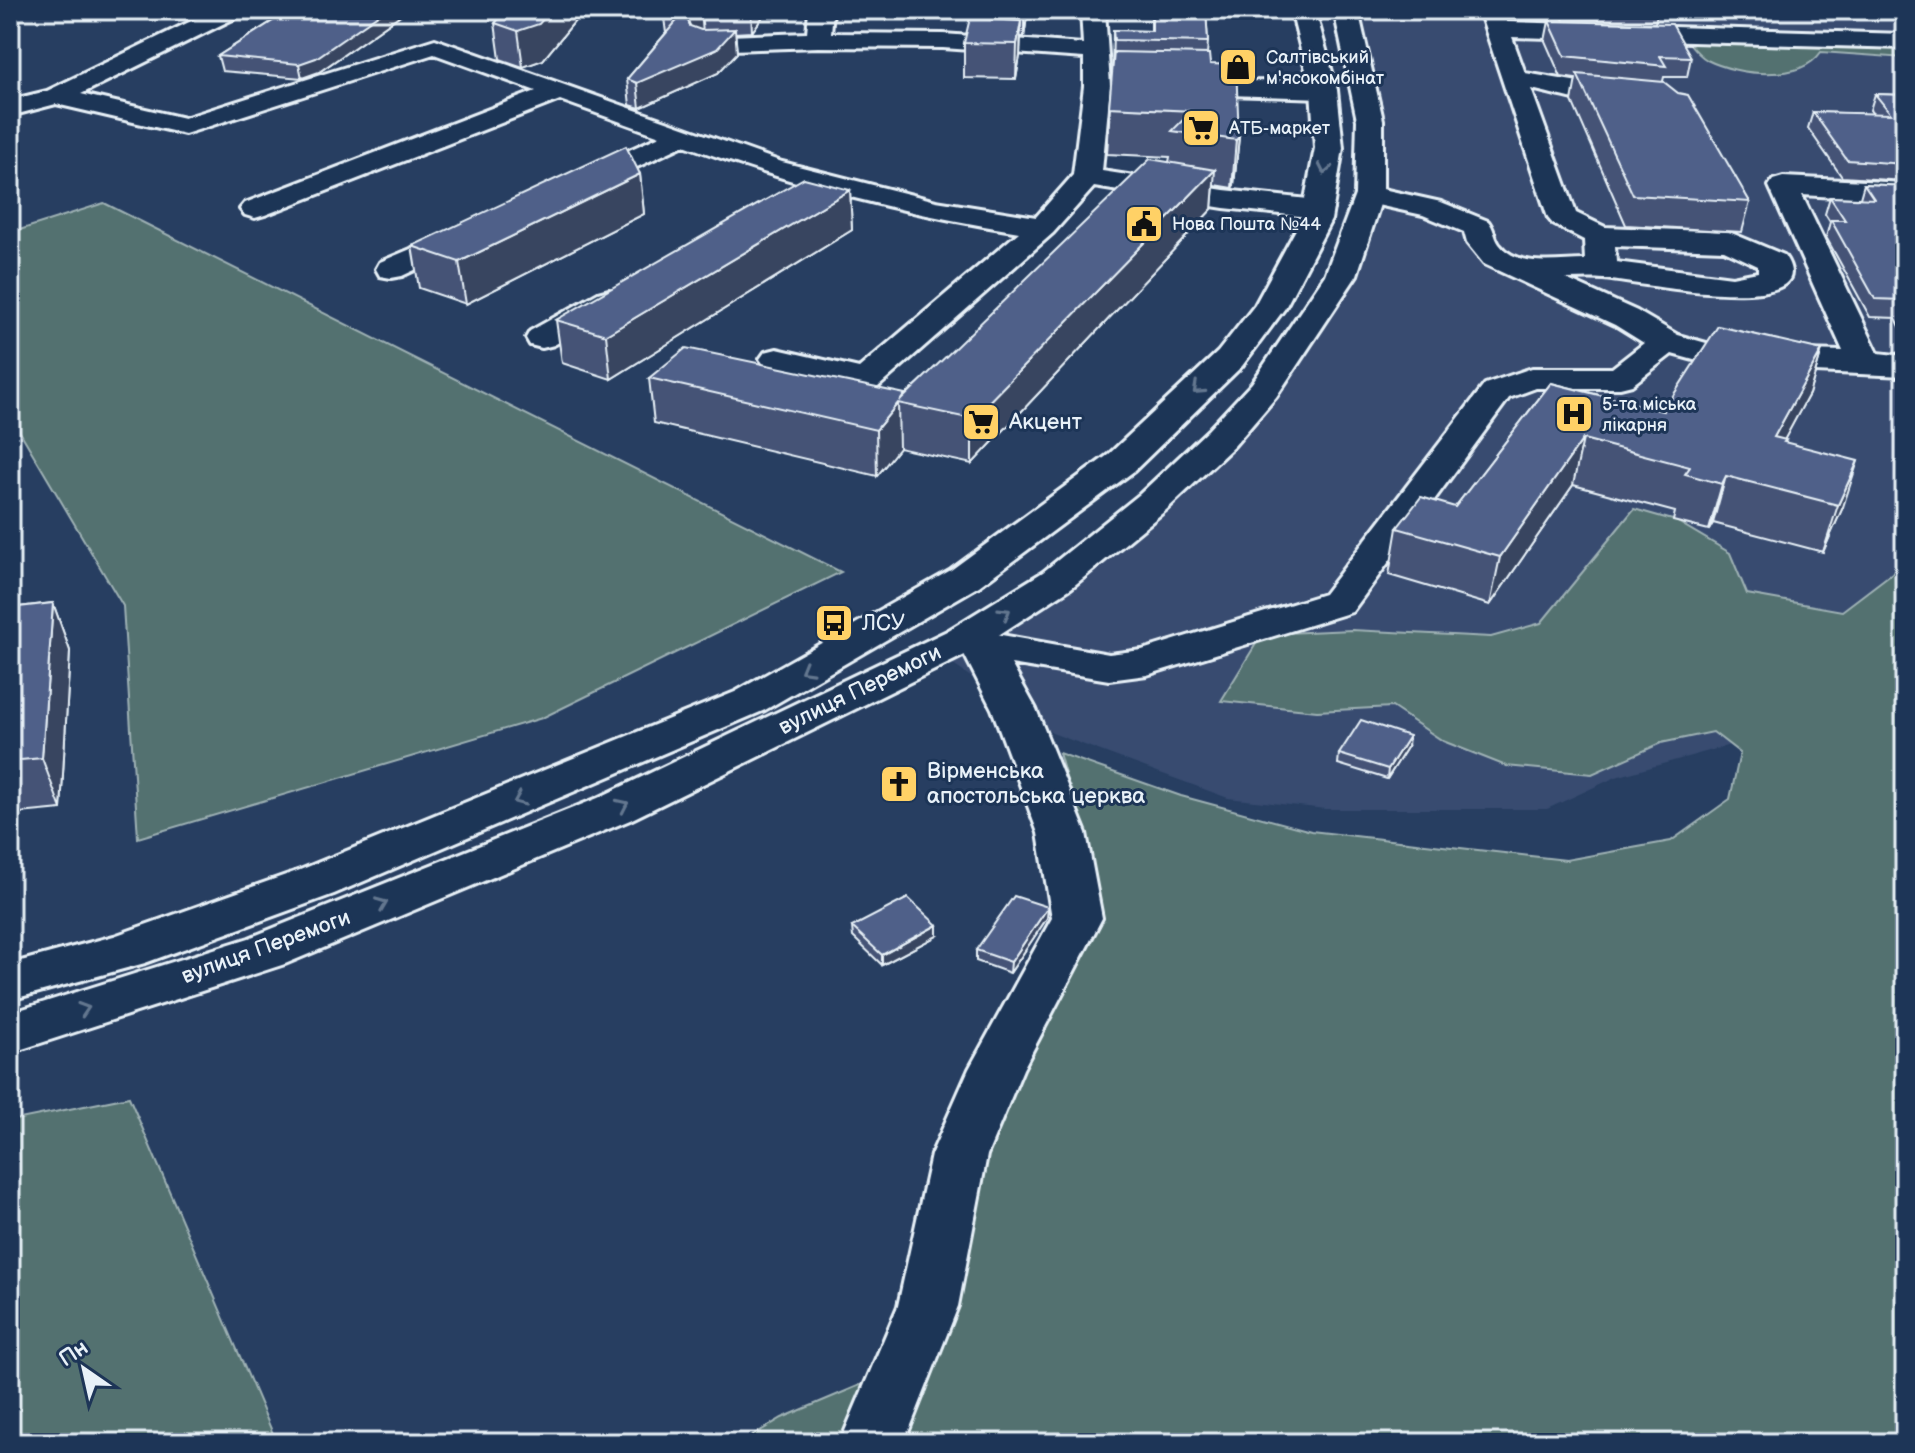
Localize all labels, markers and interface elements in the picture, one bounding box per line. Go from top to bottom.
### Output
shop icon: Салтівський м'ясокомбінат [1217,46,1259,88]
place label: Салтівський м'ясокомбінат [1266,47,1385,89]
supermarket icon: АТБ-маркет [1180,107,1222,149]
place label: АТБ-маркет [1228,118,1331,139]
one-way arrow [1318,162,1335,175]
public building icon: Нова Пошта №44 [1123,203,1165,245]
place label: Нова Пошта №44 [1172,214,1321,235]
one-way arrow [1193,380,1208,394]
hospital icon: 5-та міська лікарня [1553,393,1595,435]
place label: 5-та міська лікарня [1602,394,1697,436]
supermarket icon: Акцент [960,401,1002,443]
place label: Акцент [1008,409,1083,436]
bus stop icon: ЛСУ [813,602,855,644]
one-way arrow [996,608,1011,623]
place label: ЛСУ [861,610,905,637]
street label: вулиця Перемоги [774,639,946,741]
one-way arrow [800,659,815,675]
place label: Вірменська апостольська церква [927,758,1145,810]
church icon: Вірменська апостольська церква [878,763,920,805]
one-way arrow [512,790,527,806]
one-way arrow [614,799,629,815]
one-way arrow [374,897,388,914]
street label: вулиця Перемоги [178,904,354,990]
one-way arrow [77,1002,91,1018]
north arrow [44,1329,124,1409]
text: Пн [54,1334,93,1373]

